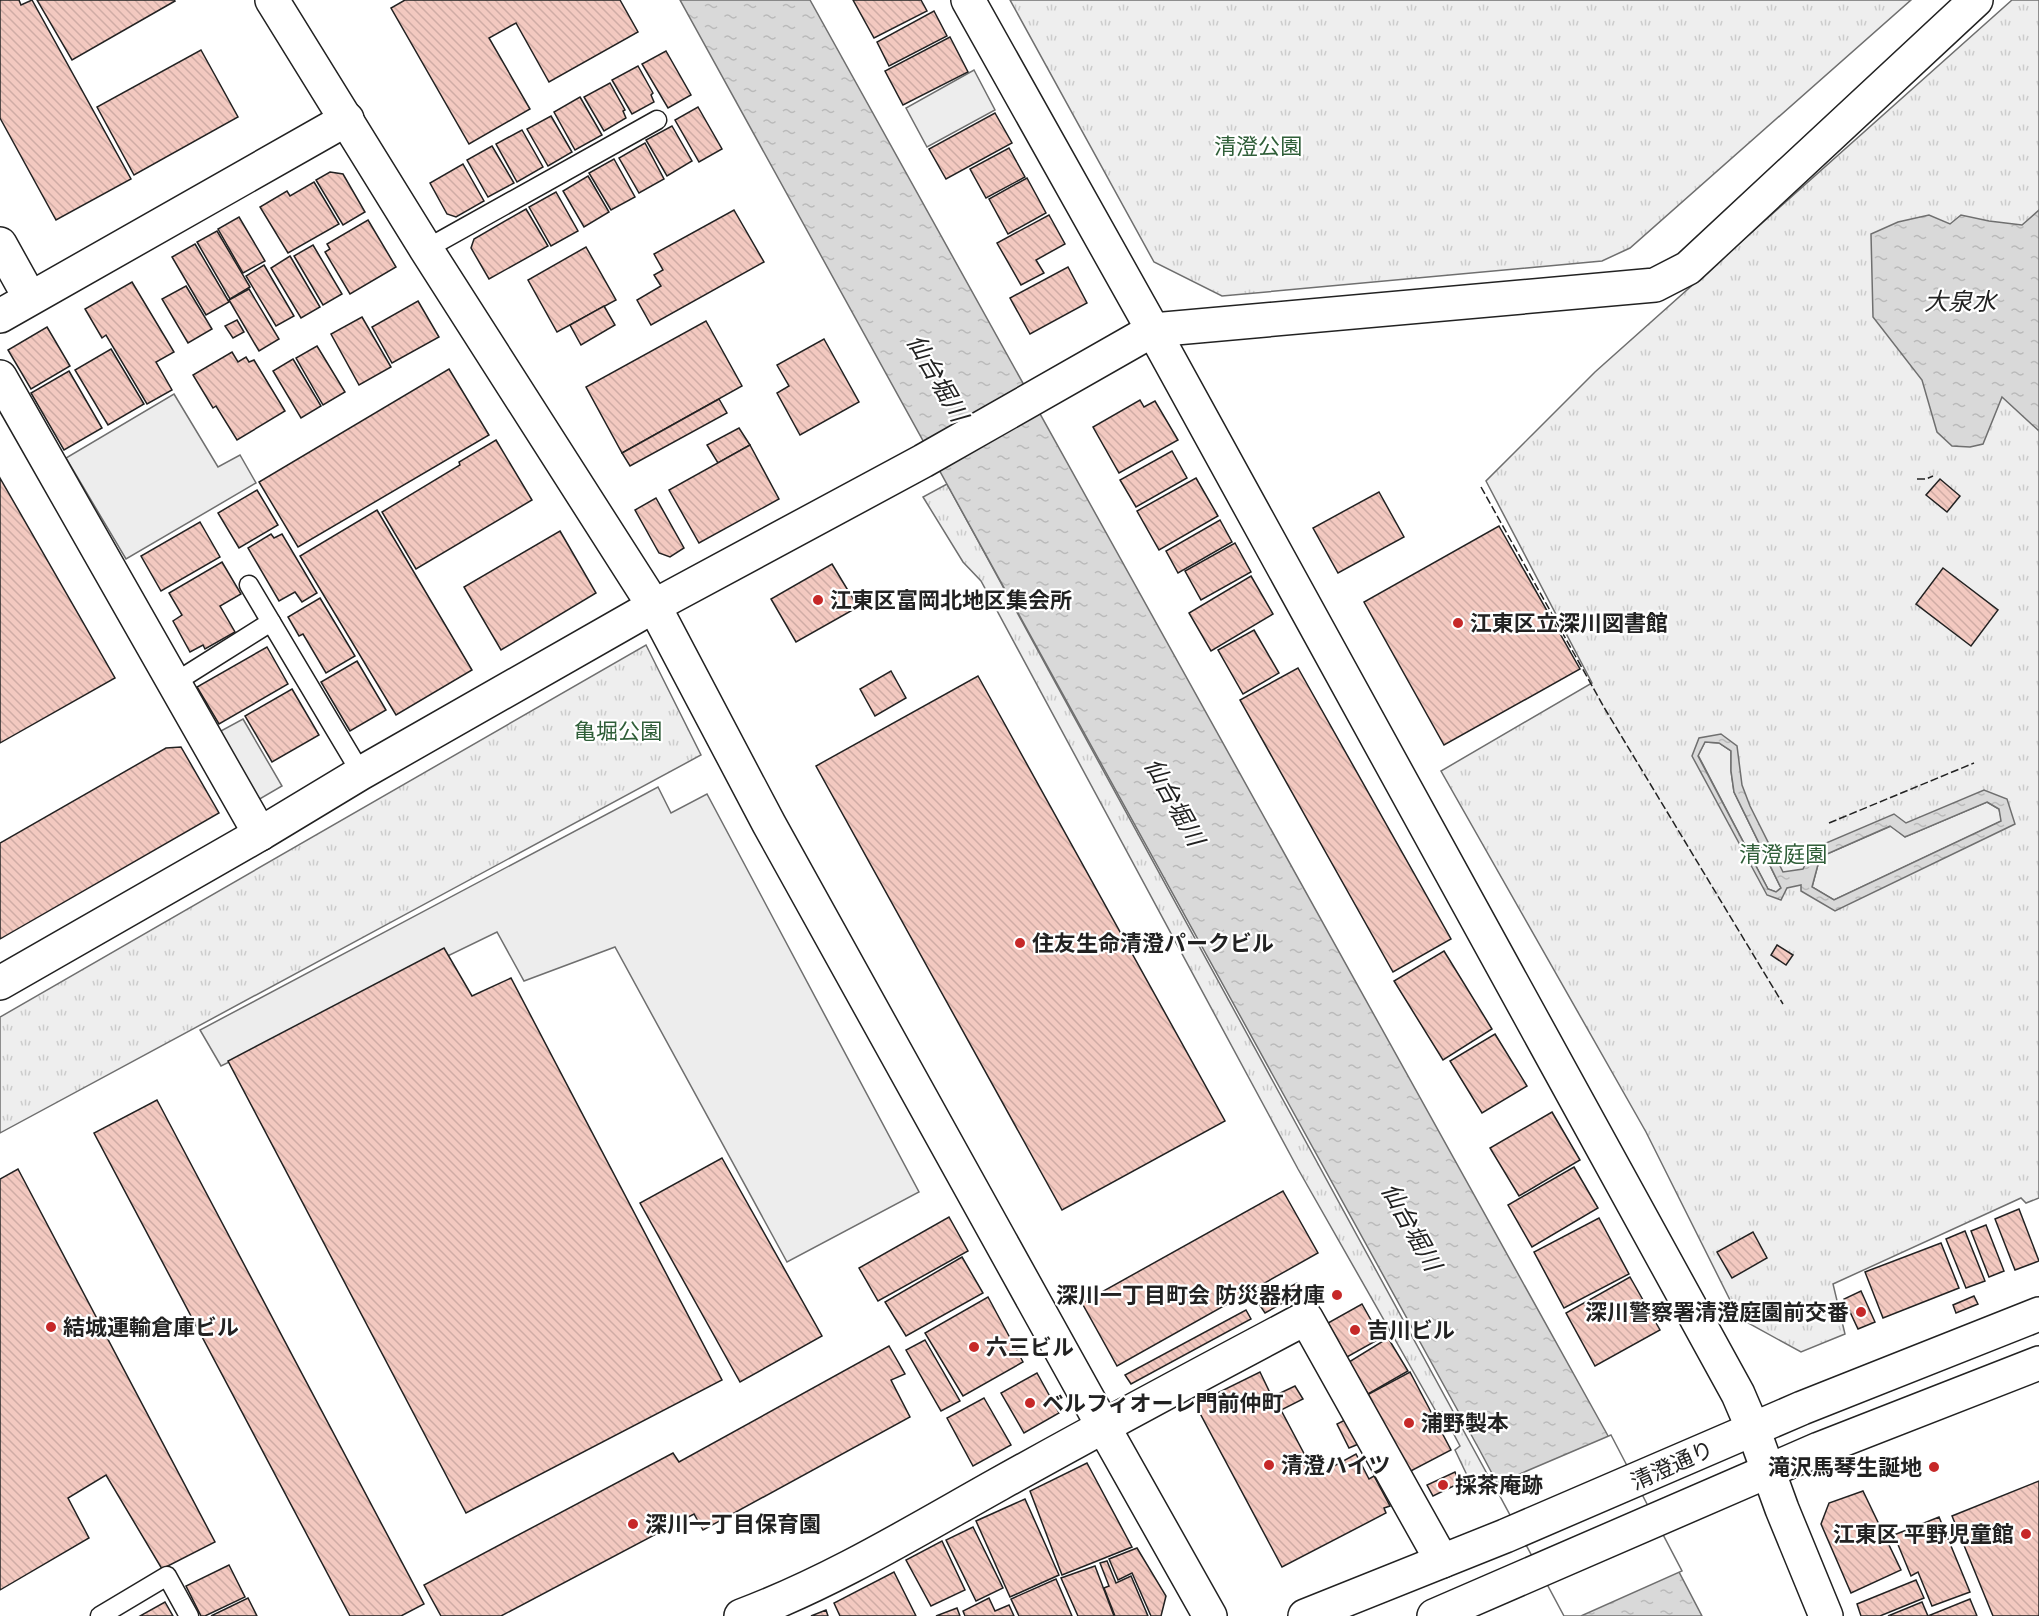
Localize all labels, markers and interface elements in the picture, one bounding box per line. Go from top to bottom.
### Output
park label: 清澄公園 [1214,133,1302,160]
water label: 大泉水 [1924,287,1999,316]
water label: 仙台堀川 [901,329,975,429]
place label: 江東区富岡北地区集会所 [830,587,1072,614]
marker: 江東区富岡北地区集会所 [811,593,825,607]
place label: 江東区立深川図書館 [1470,610,1668,637]
marker: 江東区立深川図書館 [1451,616,1465,630]
park label: 亀堀公園 [574,718,662,745]
water label: 仙台堀川 [1138,753,1212,853]
park label: 清澄庭園 [1739,841,1827,868]
place label: 住友生命清澄パークビル [1032,930,1274,957]
marker: 住友生命清澄パークビル [1013,936,1027,950]
water label: 仙台堀川 [1375,1178,1449,1278]
place label: 深川一丁目町会 防災器材庫 [1056,1282,1325,1309]
marker: 深川一丁目町会 防災器材庫 [1330,1288,1344,1302]
place label: 深川警察署清澄庭園前交番 [1585,1299,1849,1326]
marker: 深川警察署清澄庭園前交番 [1854,1305,1868,1319]
place label: 結城運輸倉庫ビル [63,1314,239,1341]
place label: 吉川ビル [1367,1317,1455,1344]
marker: 結城運輸倉庫ビル [44,1320,58,1334]
marker: 吉川ビル [1348,1323,1362,1337]
place label: 六三ビル [986,1334,1074,1361]
marker: 六三ビル [967,1340,981,1354]
place label: ベルフィオーレ門前仲町 [1042,1390,1284,1417]
marker: ベルフィオーレ門前仲町 [1023,1396,1037,1410]
place label: 浦野製本 [1421,1410,1509,1437]
marker: 浦野製本 [1402,1416,1416,1430]
street label: 清澄通り [1627,1435,1718,1496]
place label: 清澄ハイツ [1281,1452,1391,1479]
place label: 滝沢馬琴生誕地 [1768,1454,1922,1481]
marker: 清澄ハイツ [1262,1458,1276,1472]
marker: 滝沢馬琴生誕地 [1927,1460,1941,1474]
place label: 採茶庵跡 [1455,1472,1543,1499]
marker: 採茶庵跡 [1436,1478,1450,1492]
place label: 深川一丁目保育園 [645,1511,821,1538]
marker: 深川一丁目保育園 [626,1517,640,1531]
place label: 江東区 平野児童館 [1833,1521,2014,1548]
marker: 江東区 平野児童館 [2019,1527,2033,1541]

